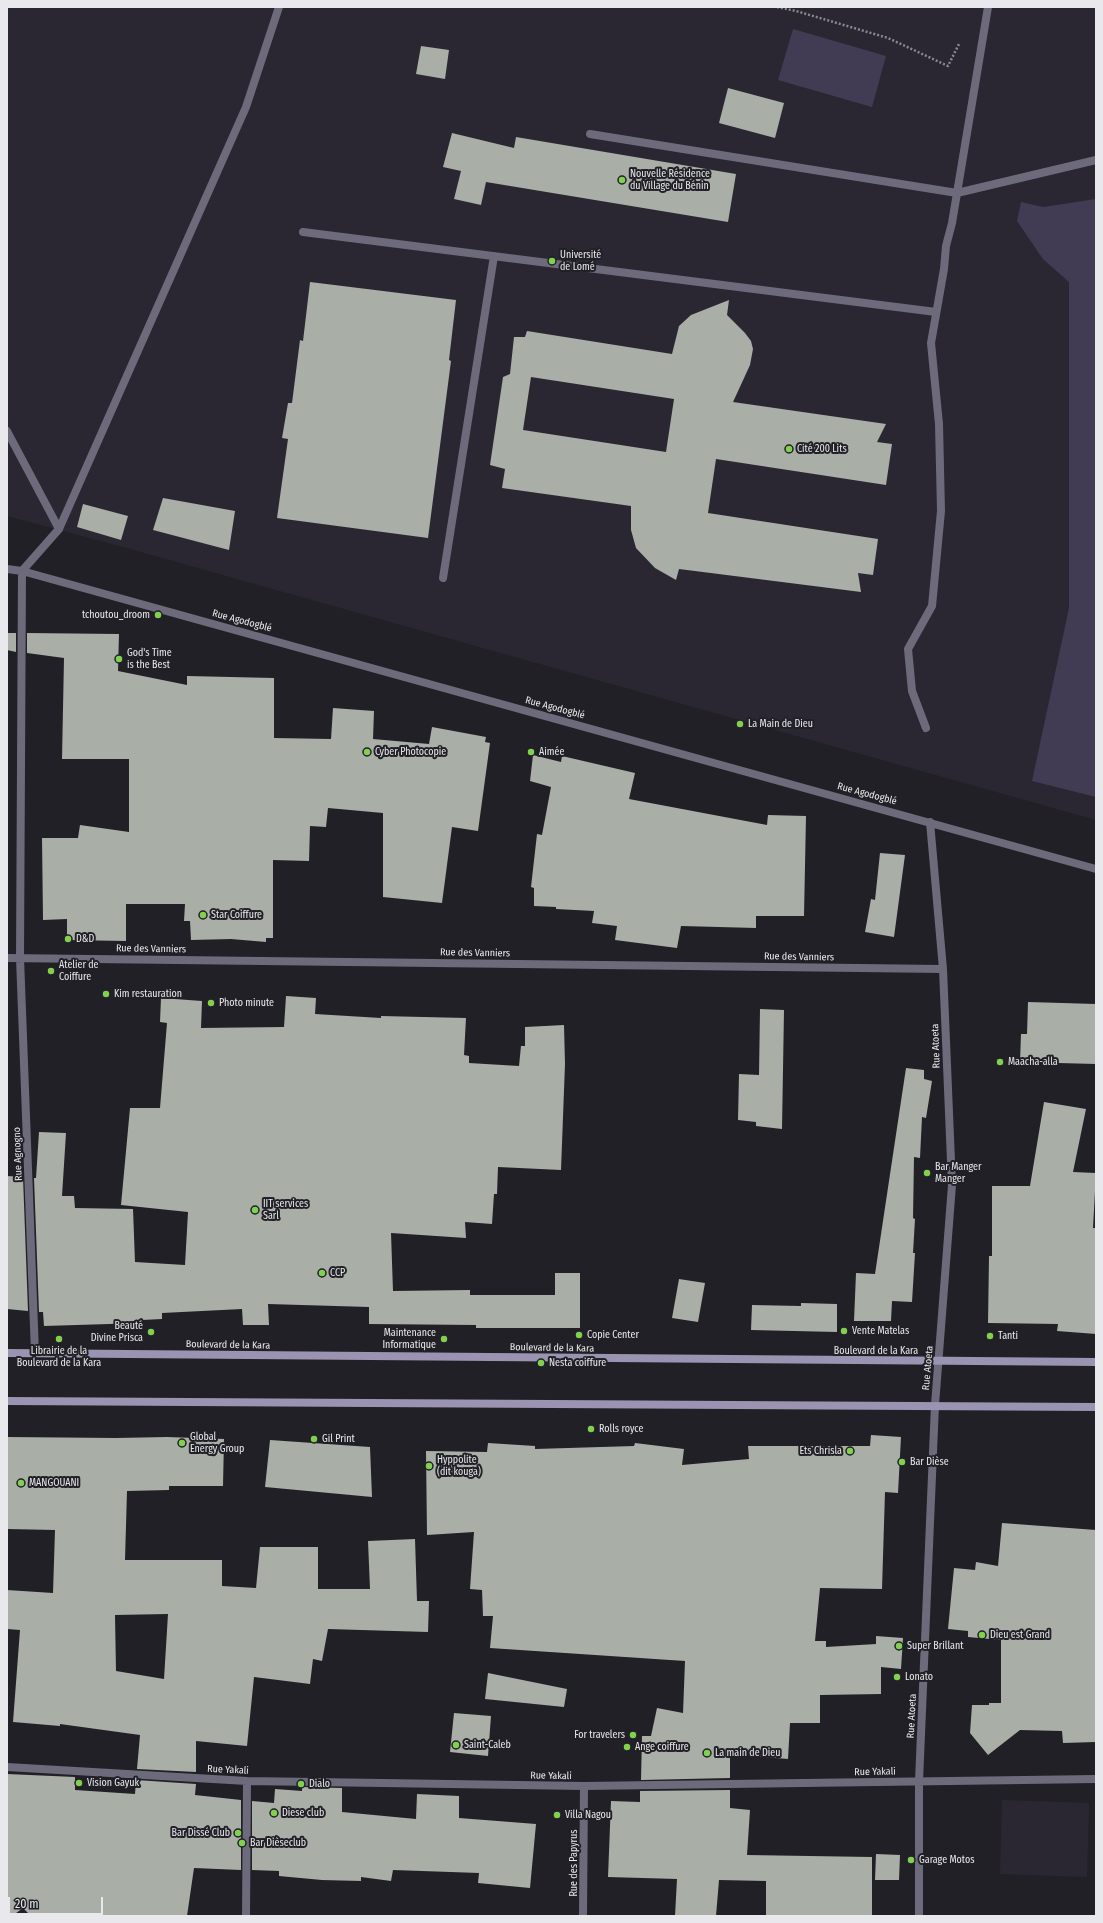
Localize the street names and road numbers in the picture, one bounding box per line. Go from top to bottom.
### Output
street label: Rue Agodogblé [211,607,273,635]
street label: Rue Agodogblé [524,694,586,722]
street label: Rue Agodogblé [836,780,898,808]
street label: Rue des Vanniers [116,942,186,956]
street label: Rue des Vanniers [440,946,510,960]
street label: Rue des Vanniers [764,950,834,964]
street label: Rue Atoeta [929,1023,943,1069]
street label: Rue Agnogno [11,1127,25,1181]
street label: Boulevard de la Kara [186,1338,270,1352]
street label: Boulevard de la Kara [510,1341,594,1355]
street label: Boulevard de la Kara [834,1345,918,1357]
street label: Rue Atoeta [920,1345,936,1391]
street label: Rue Atoeta [905,1693,919,1739]
street label: Rue Yakali [207,1763,249,1777]
street label: Rue Yakali [854,1766,896,1778]
street label: Rue Yakali [530,1770,572,1782]
street label: Rue des Papyrus [568,1829,580,1897]

